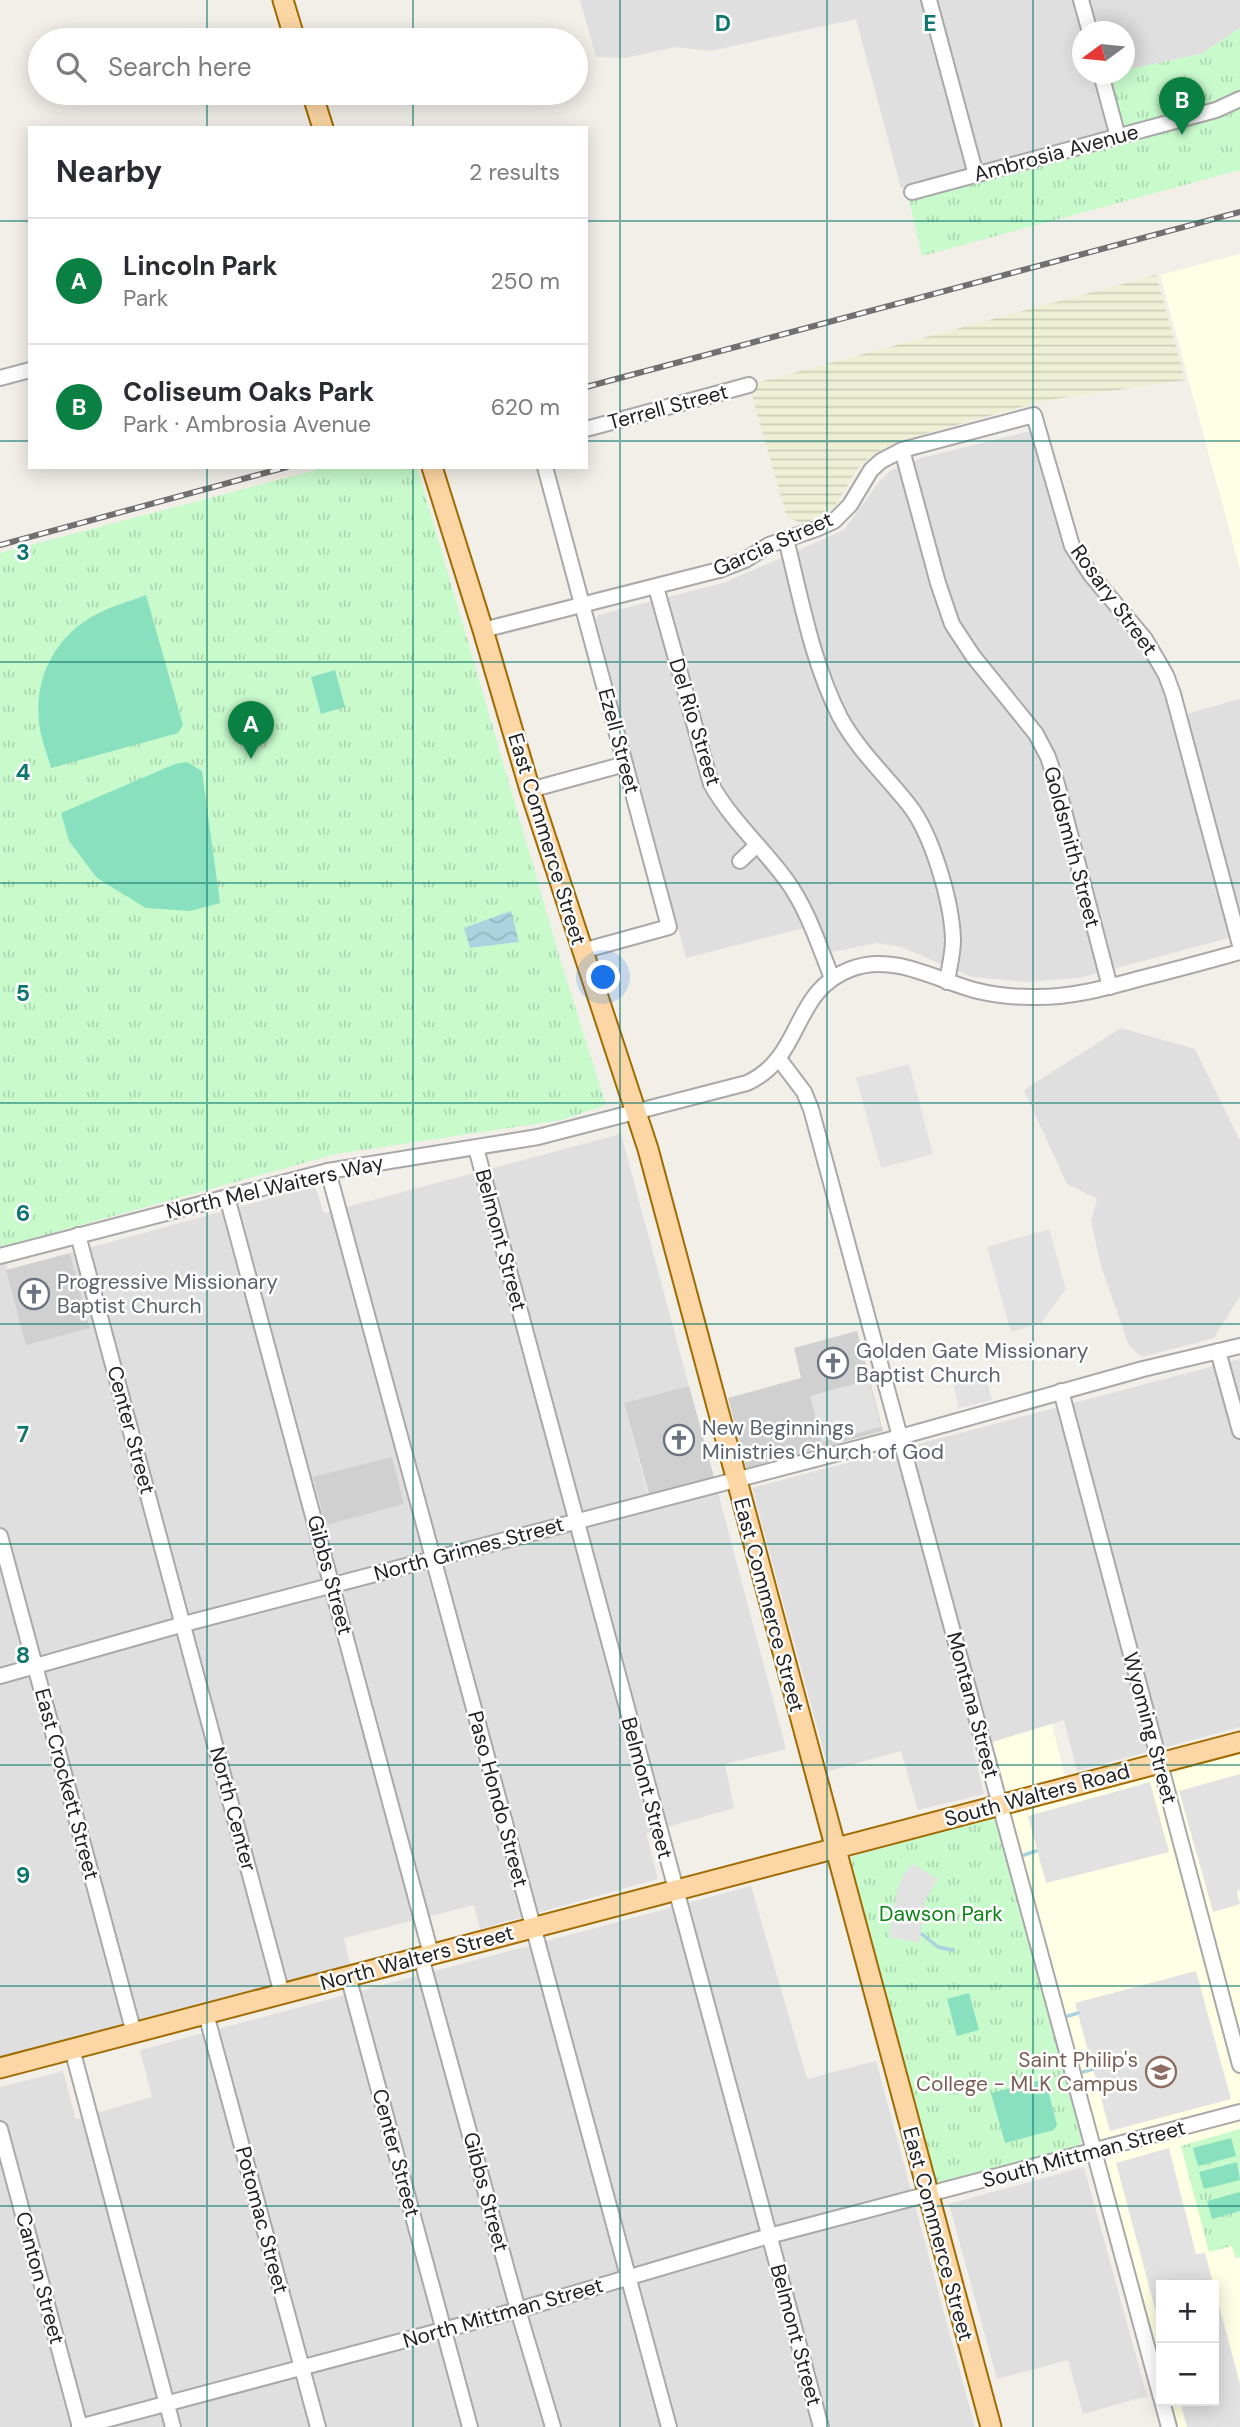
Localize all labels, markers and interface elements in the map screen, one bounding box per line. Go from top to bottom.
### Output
text: D [715,8,731,38]
text: E [923,8,937,38]
north arrow [1072,21,1135,84]
search box [28,28,588,105]
icon: search [52,48,90,86]
text: Search here [108,50,251,84]
pin: B [1159,77,1205,135]
street label: Ambrosia Avenue [970,118,1142,188]
text: Nearby [56,152,162,191]
text: 2 results [469,157,560,187]
text: Lincoln Park [123,249,277,283]
text: A [71,266,87,296]
text: 250 m [490,266,560,296]
text: Park [123,283,168,313]
text: Coliseum Oaks Park [123,375,374,409]
street label: Terrell Street [605,378,731,436]
text: B [72,392,86,422]
text: 620 m [491,392,560,422]
text: Park · Ambrosia Avenue [123,409,371,439]
street label: Garcia Street [709,505,837,583]
text: 3 [16,537,30,567]
street label: Rosary Street [1064,539,1164,661]
street label: Del Rio Street [662,655,728,789]
street label: Ezell Street [592,685,646,797]
pin: A [228,701,274,759]
street label: East Commerce Street [501,729,593,949]
text: 4 [16,757,31,787]
street label: Goldsmith Street [1037,763,1107,931]
your location [586,960,620,994]
text: 5 [16,978,30,1008]
street label: North Mel Waiters Way [164,1148,387,1226]
street label: Belmont Street [469,1166,533,1314]
text: 6 [16,1198,30,1228]
place label: Progressive Missionary Baptist Church [57,1268,278,1320]
church icon: Progressive Missionary Baptist Church [17,1277,51,1311]
place label: Golden Gate Missionary Baptist Church [856,1337,1089,1389]
church icon: Golden Gate Missionary Baptist Church [816,1346,850,1380]
street label: Center Street [100,1363,162,1497]
place label: New Beginnings Ministries Church of God [702,1414,944,1466]
text: 7 [17,1419,29,1449]
church icon: New Beginnings Ministries Church of God [662,1423,696,1457]
street label: East Commerce Street [727,1495,811,1715]
street label: North Grimes Street [371,1510,567,1588]
street label: Gibbs Street [301,1512,359,1638]
street label: Montana Street [940,1629,1006,1781]
text: 8 [16,1640,30,1670]
street label: Wyoming Street [1116,1649,1184,1807]
street label: East Crockett Street [28,1685,106,1883]
street label: Paso Hondo Street [461,1708,535,1890]
street label: Belmont Street [615,1714,679,1862]
street label: North Center [203,1744,263,1874]
street label: South Walters Road [941,1757,1133,1833]
text: 9 [16,1860,30,1890]
park label: Dawson Park [879,1900,1003,1928]
street label: North Walters Street [317,1919,517,1997]
place label: Saint Philip's College - MLK Campus [916,2046,1138,2098]
school or university icon: Saint Philip's College - MLK Campus [1144,2055,1178,2089]
street label: Center Street [365,2086,427,2220]
street label: South Mittman Street [979,2113,1189,2195]
street label: East Commerce Street [896,2124,980,2344]
street label: Gibbs Street [457,2129,515,2255]
street label: Potomac Street [229,2143,295,2297]
street label: Canton Street [9,2209,71,2347]
street label: Belmont Street [764,2261,828,2409]
street label: North Mittman Street [400,2271,606,2355]
map controls [1156,2280,1219,2406]
button: + [1156,2280,1219,2343]
button: − [1156,2343,1219,2406]

